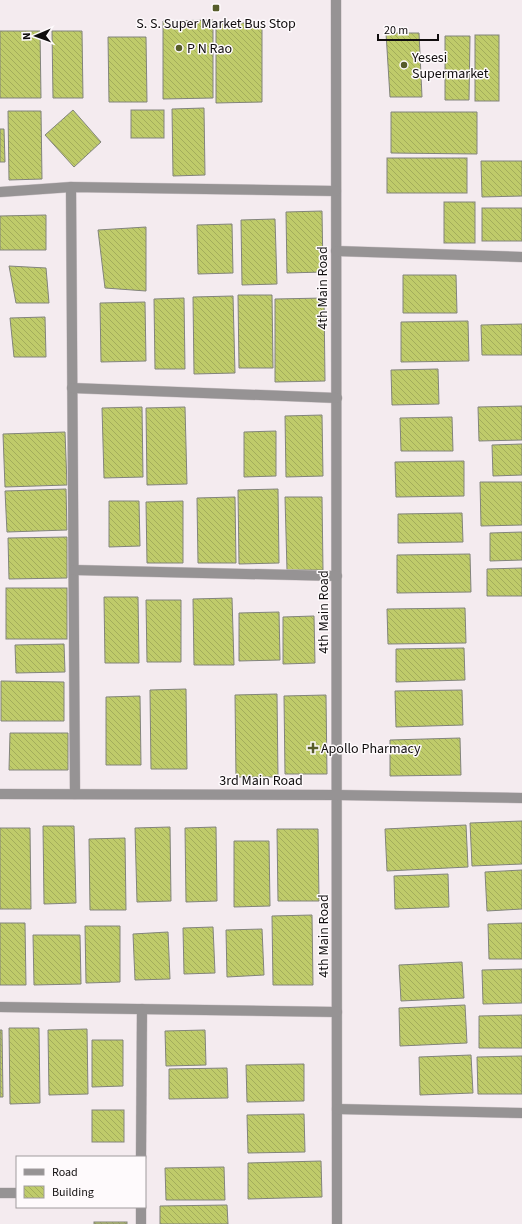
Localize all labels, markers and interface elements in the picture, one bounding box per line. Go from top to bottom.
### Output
marker: S. S. Super Market Bus Stop [211,3,221,13]
place label: S. S. Super Market Bus Stop [136,14,296,34]
north arrow [16,16,56,56]
scale bar [378,16,438,42]
text: 20 m [384,22,408,39]
text: N [19,32,34,40]
place label: P N Rao [187,39,232,59]
marker: P N Rao [174,43,184,53]
place label: Yesesi Supermarket [411,48,489,84]
marker: Yesesi Supermarket [399,60,409,70]
street label: 4th Main Road [313,246,333,330]
street label: 4th Main Road [314,570,334,654]
place label: Apollo Pharmacy [321,739,421,759]
marker: Apollo Pharmacy [308,743,318,753]
street label: 3rd Main Road [219,771,303,791]
street label: 4th Main Road [314,894,334,978]
legend [16,1156,146,1208]
text: Road [52,1164,78,1181]
text: Building [52,1184,94,1201]

